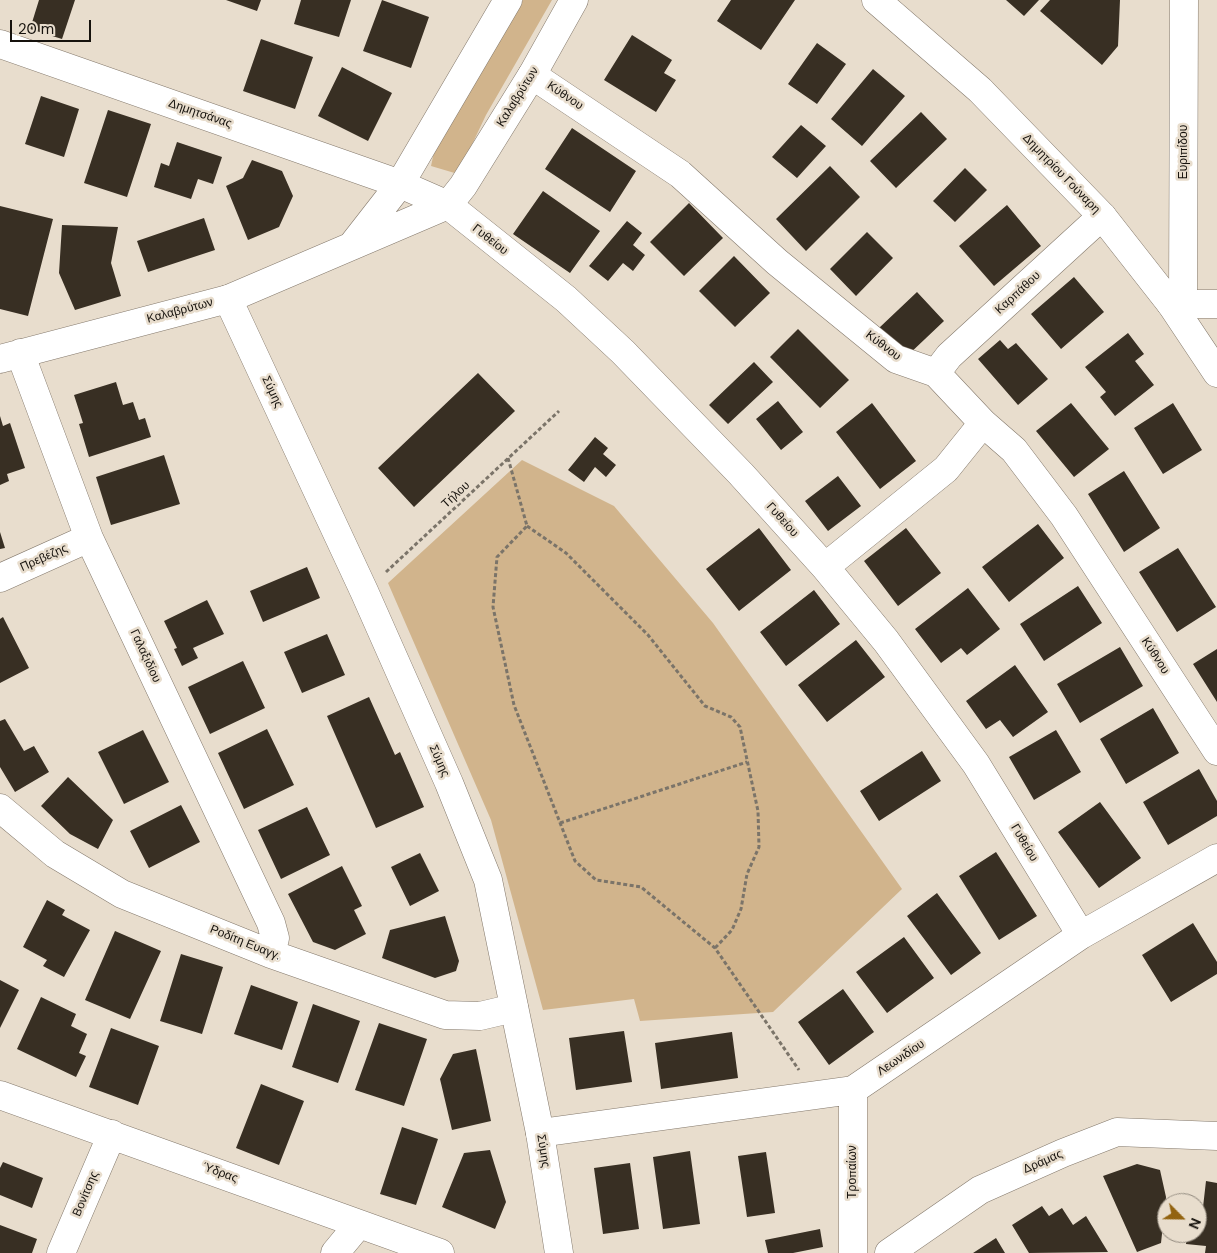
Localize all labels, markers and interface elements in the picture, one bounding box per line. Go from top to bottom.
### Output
scale bar [12,10,94,42]
text: 20 m [18,19,54,39]
street label: Καλαβρύτων [494,64,542,130]
street label: Κύθνου [544,79,586,113]
street label: Δημητσάνας [166,96,234,132]
street label: Ευριπίδου [1177,125,1191,179]
street label: Δημητρίου Γούναρη [1019,131,1103,217]
street label: Γυθείου [469,222,511,258]
street label: Καρπάθου [993,269,1043,317]
street label: Καλαβρύτων [145,295,215,327]
street label: Κύθνου [863,328,903,364]
street label: Σύμης [258,374,286,410]
street label: Τήλου [439,478,473,512]
street label: Γυθείου [763,500,801,540]
street label: Πρεβέζης [18,541,70,575]
street label: Γαλαξιδίου [126,627,164,685]
street label: Κύθνου [1138,635,1172,677]
street label: Σύμης [426,743,452,779]
street label: Γυθείου [1007,822,1041,864]
street label: Ροδίτη Ευαγγ. [208,922,282,964]
street label: Λεωνιδίου [875,1037,927,1079]
street label: Σύμης [533,1133,553,1169]
street label: Τροπαίων [846,1145,860,1199]
street label: Δράμας [1021,1147,1065,1177]
street label: Ύδρας [200,1160,240,1186]
street label: Βονίτσης [70,1169,102,1219]
north arrow [1157,1193,1207,1243]
text: N [1185,1215,1205,1232]

